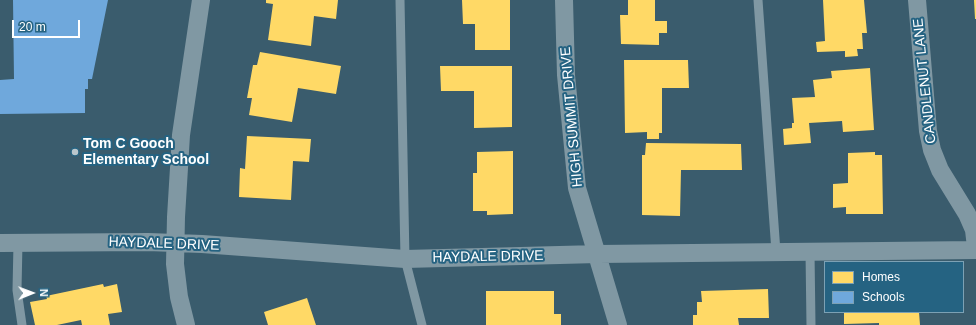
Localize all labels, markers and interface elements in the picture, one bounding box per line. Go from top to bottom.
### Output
scale bar [14,12,82,38]
street label: CANDLENUT LANE [910,17,940,145]
text: 20 m [19,20,46,34]
street label: HIGH SUMMIT DRIVE [557,46,587,188]
place label: Tom C Gooch Elementary School [83,136,209,168]
marker: Tom C Gooch Elementary School [70,147,80,157]
street label: HAYDALE DRIVE [108,234,220,254]
street label: HAYDALE DRIVE [432,248,544,266]
legend [824,261,964,313]
text: Homes [862,270,900,284]
north arrow [12,273,52,313]
text: N [38,289,50,297]
text: Schools [862,290,905,304]

